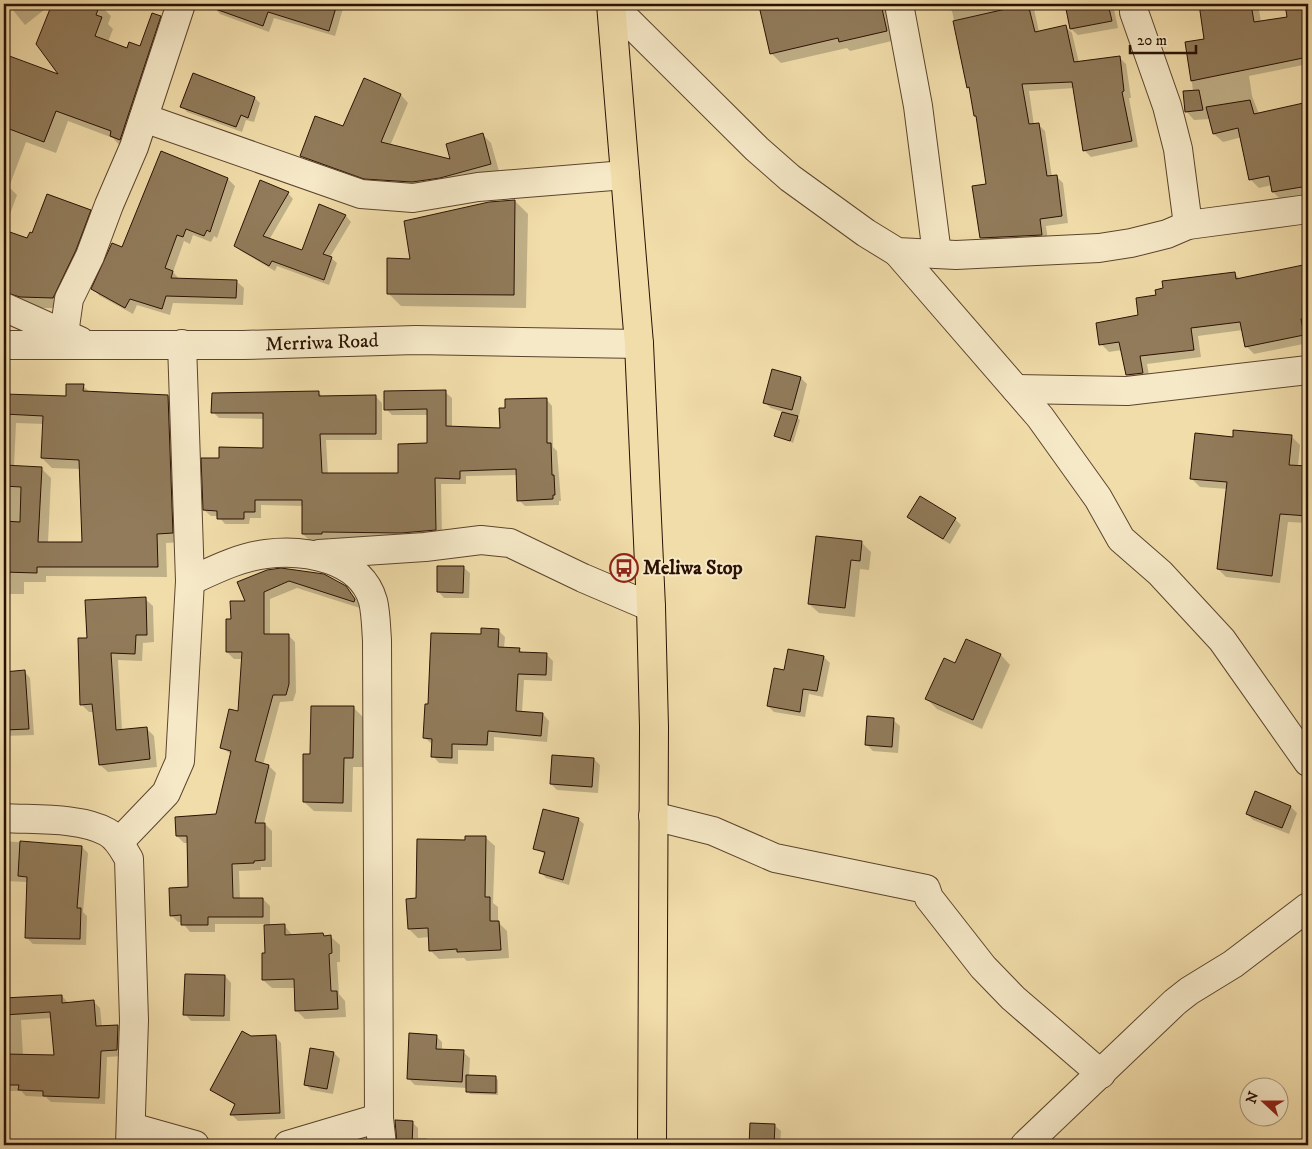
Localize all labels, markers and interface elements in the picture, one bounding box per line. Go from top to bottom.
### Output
scale bar [1130,22,1196,54]
text: 20 m [1137,31,1167,50]
street label: Merriwa Road [265,329,379,357]
bus stop icon: Meliwa Stop [609,553,639,583]
place label: Meliwa Stop [643,556,743,581]
north arrow [1240,1076,1290,1126]
text: N [1242,1089,1263,1106]

